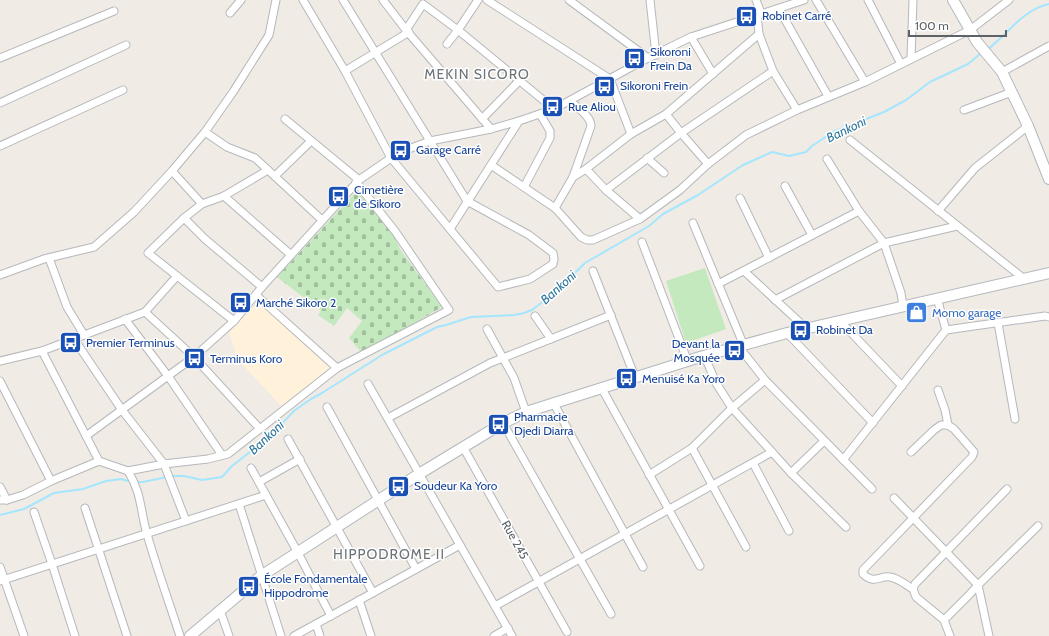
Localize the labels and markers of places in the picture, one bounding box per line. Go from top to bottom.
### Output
bus stop icon: Robinet Carré [733,3,759,29]
place label: Robinet Carré [762,8,831,23]
place label: Sikoroni Frein Da [650,44,692,73]
bus stop icon: Sikoroni Frein Da [622,46,648,72]
bus stop icon: Sikoroni Frein [592,73,618,99]
place label: Sikoroni Frein [620,78,688,93]
bus stop icon: Rue Aliou [540,94,566,120]
place label: Rue Aliou [568,99,616,114]
bus stop icon: Garage Carré [387,137,413,163]
place label: Garage Carré [416,142,481,157]
place label: Cimetière de Sikoro [354,182,404,211]
bus stop icon: Cimetière de Sikoro [325,184,351,210]
bus stop icon: Marché Sikoro 2 [227,290,253,316]
place label: Marché Sikoro 2 [256,295,336,310]
shop icon: Momo garage [903,300,929,326]
place label: Momo garage [932,305,1001,320]
bus stop icon: Robinet Da [787,317,813,343]
place label: Robinet Da [816,322,873,337]
bus stop icon: Premier Terminus [58,330,84,356]
place label: Premier Terminus [86,335,175,350]
place label: Devant la Mosquée [672,336,720,365]
bus stop icon: Devant la Mosquée [722,338,748,364]
bus stop icon: Terminus Koro [181,346,207,372]
place label: Terminus Koro [210,351,283,366]
bus stop icon: Menuisé Ka Yoro [613,366,639,392]
place label: Menuisé Ka Yoro [642,371,725,386]
place label: Pharmacie Djedi Diarra [514,409,574,438]
bus stop icon: Pharmacie Djedi Diarra [486,411,512,437]
bus stop icon: Soudeur Ka Yoro [386,473,412,499]
place label: Soudeur Ka Yoro [414,478,498,493]
place label: École Fondamentale Hippodrome [264,571,368,600]
bus stop icon: École Fondamentale Hippodrome [235,573,261,599]

